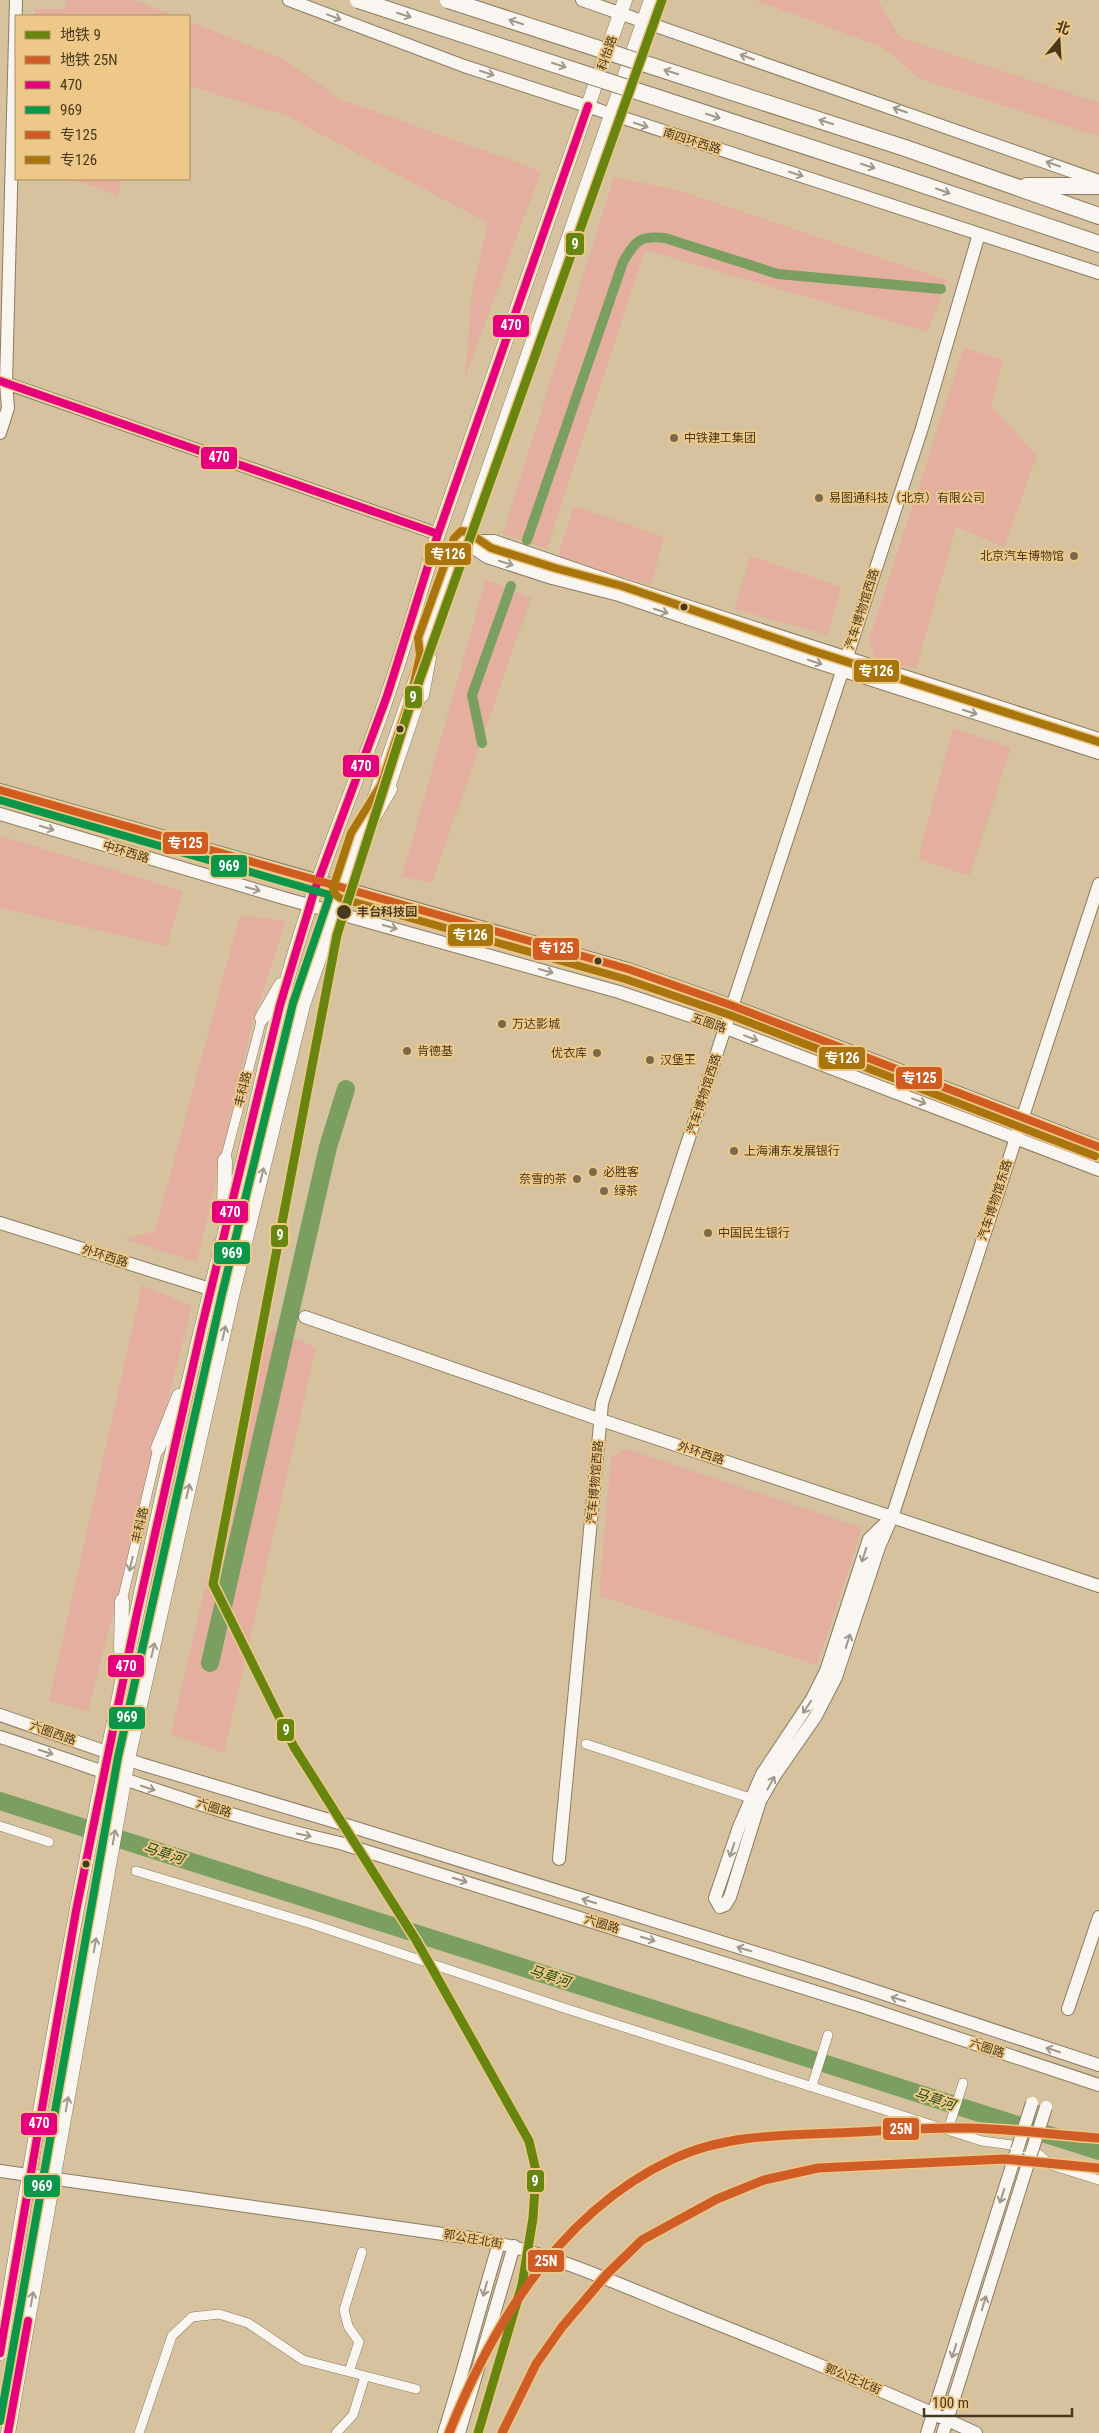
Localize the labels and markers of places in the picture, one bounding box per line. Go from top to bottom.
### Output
place label: 中铁建工集团 [684,431,756,445]
marker: 中铁建工集团 [668,432,680,444]
place label: 易图通科技（北京）有限公司 [829,491,985,505]
marker: 易图通科技（北京）有限公司 [813,492,825,504]
place label: 北京汽车博物馆 [980,549,1064,563]
marker: 北京汽车博物馆 [1068,550,1080,562]
unlabelled marker [679,602,689,612]
unlabelled marker [395,724,405,734]
marker: 丰台科技园 [335,903,353,921]
place label: 丰台科技园 [357,905,417,919]
unlabelled marker [593,956,603,966]
place label: 万达影城 [512,1017,560,1031]
marker: 万达影城 [496,1018,508,1030]
place label: 肯德基 [417,1044,453,1058]
marker: 肯德基 [401,1045,413,1057]
place label: 优衣库 [551,1046,587,1060]
marker: 优衣库 [591,1047,603,1059]
place label: 汉堡王 [660,1053,696,1067]
marker: 汉堡王 [644,1054,656,1066]
place label: 上海浦东发展银行 [744,1144,840,1158]
marker: 上海浦东发展银行 [728,1145,740,1157]
place label: 必胜客 [603,1165,639,1179]
marker: 必胜客 [587,1166,599,1178]
place label: 奈雪的茶 [519,1172,567,1186]
marker: 奈雪的茶 [571,1173,583,1185]
place label: 绿茶 [614,1184,638,1198]
marker: 绿茶 [598,1185,610,1197]
place label: 中国民生银行 [718,1226,790,1240]
marker: 中国民生银行 [702,1227,714,1239]
unlabelled marker [81,1859,91,1869]

